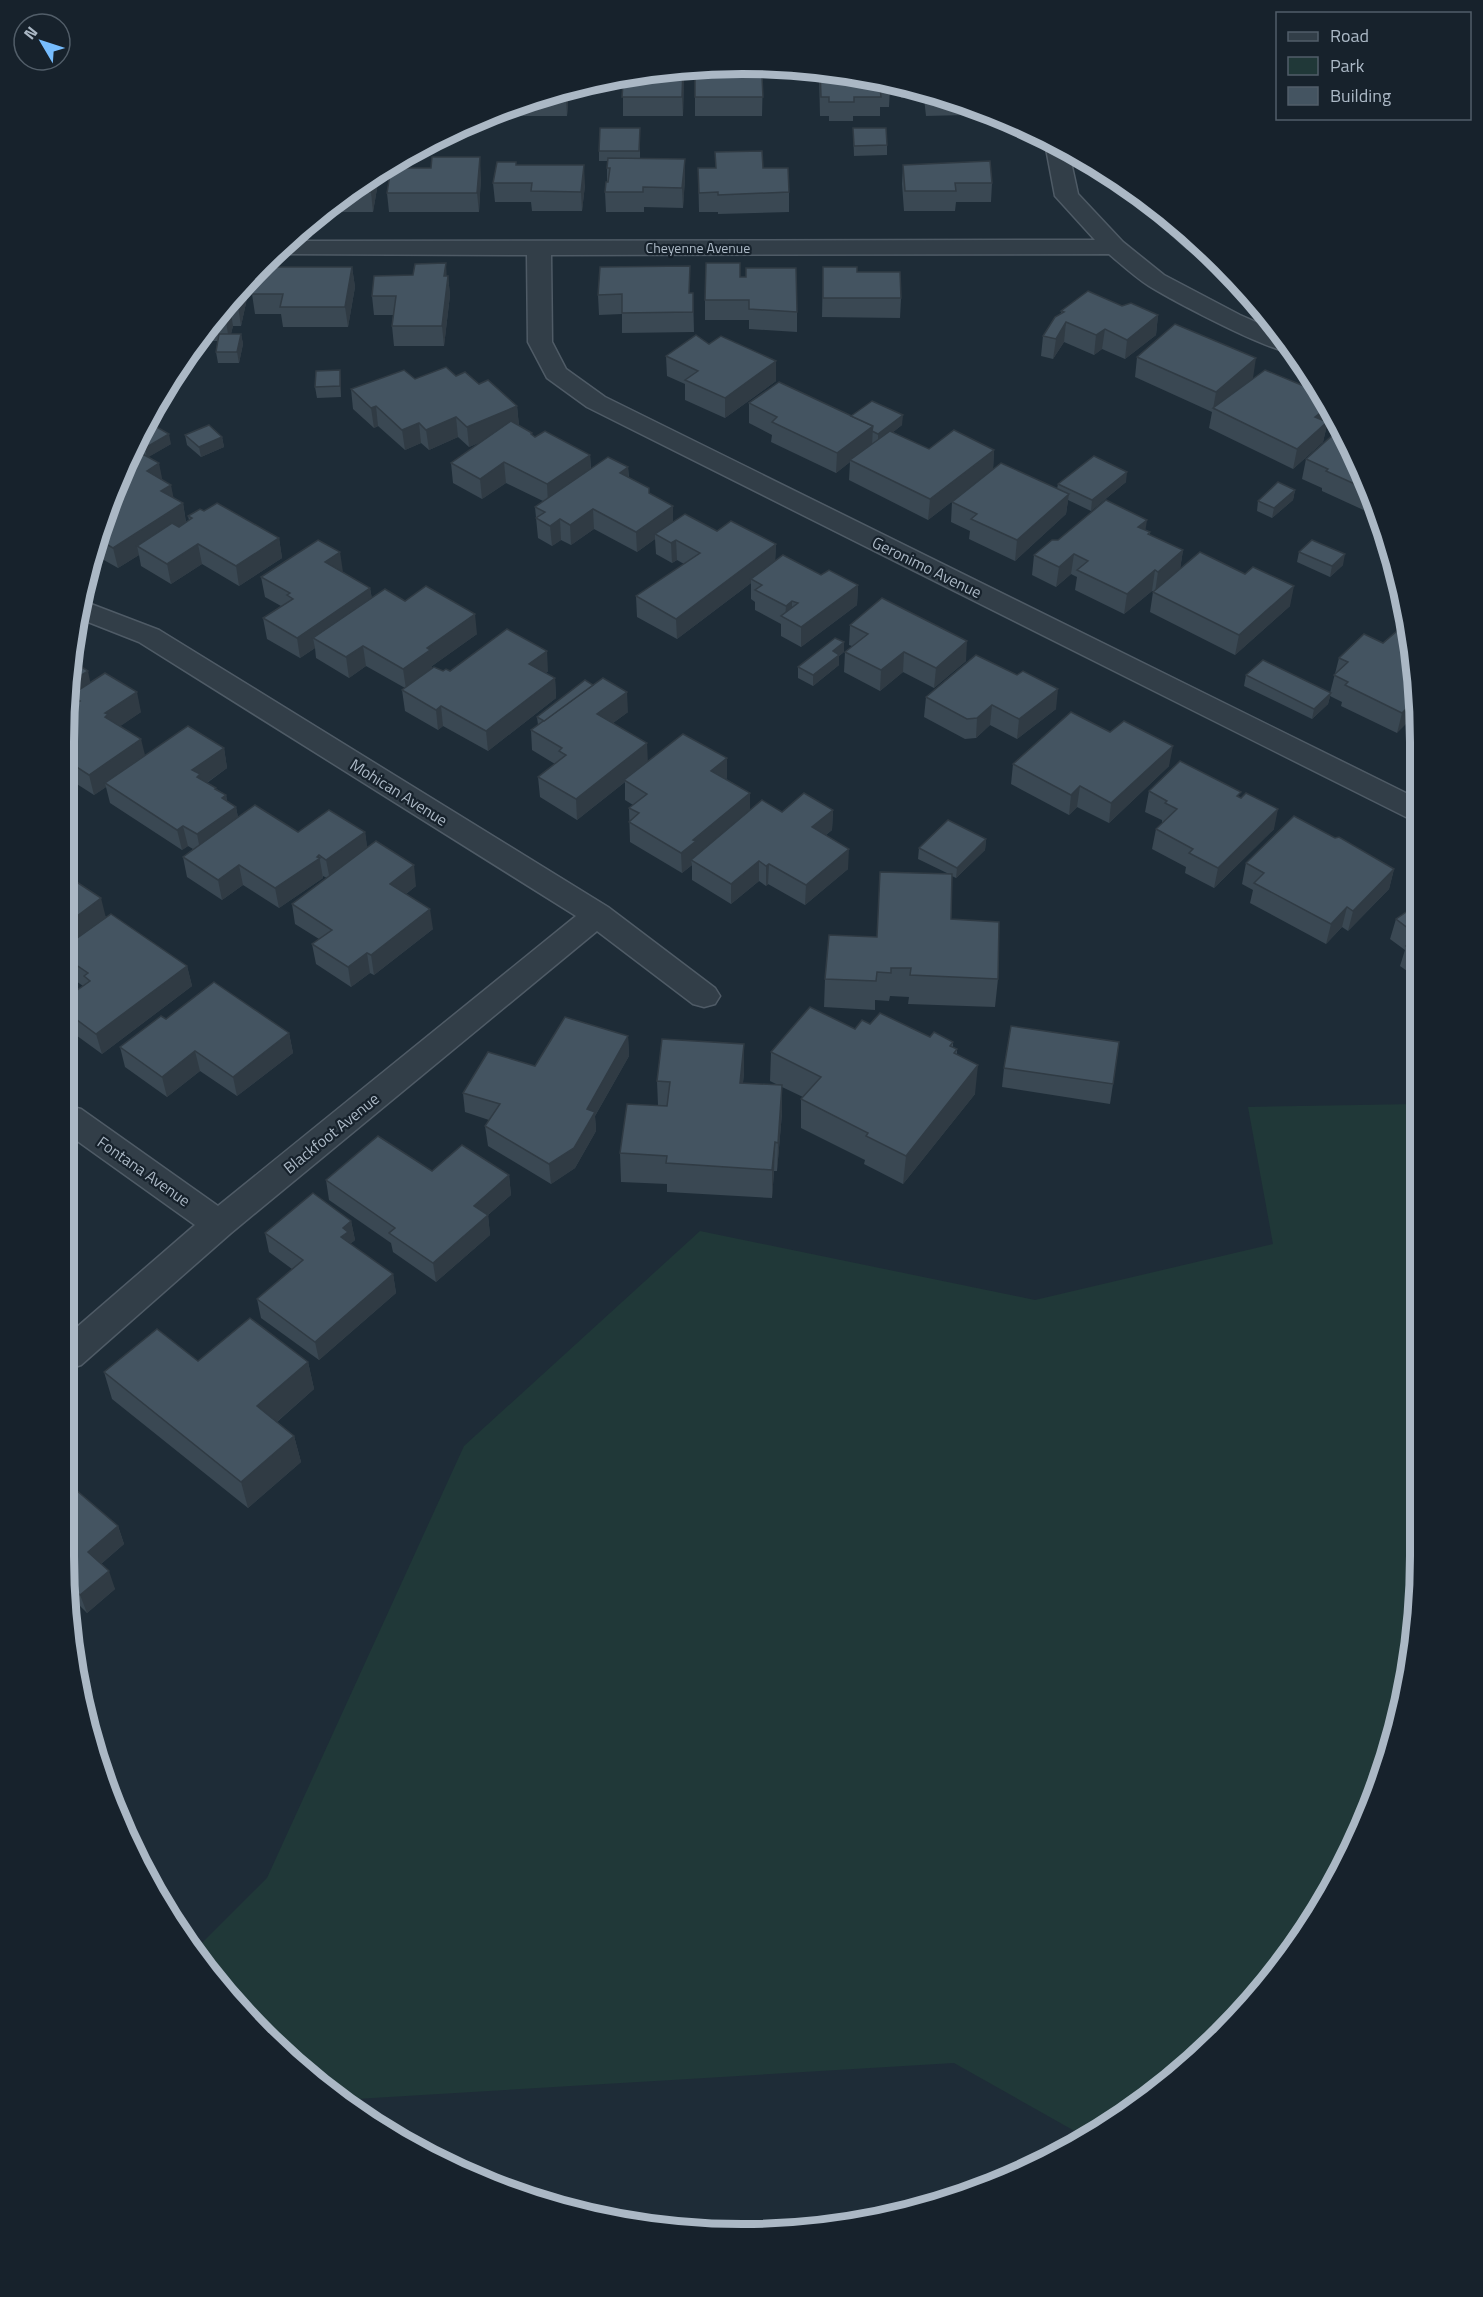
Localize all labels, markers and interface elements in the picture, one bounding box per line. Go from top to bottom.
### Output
north arrow [12,12,72,72]
legend [1276,12,1471,120]
text: N [18,21,43,44]
text: Road [1330,22,1369,49]
text: Park [1330,52,1365,79]
text: Building [1330,82,1391,109]
street label: Cheyenne Avenue [646,237,750,258]
street label: Geronimo Avenue [868,530,986,604]
street label: Mohican Avenue [346,752,452,832]
street label: Blackfoot Avenue [278,1087,384,1179]
street label: Fontana Avenue [92,1130,196,1212]

